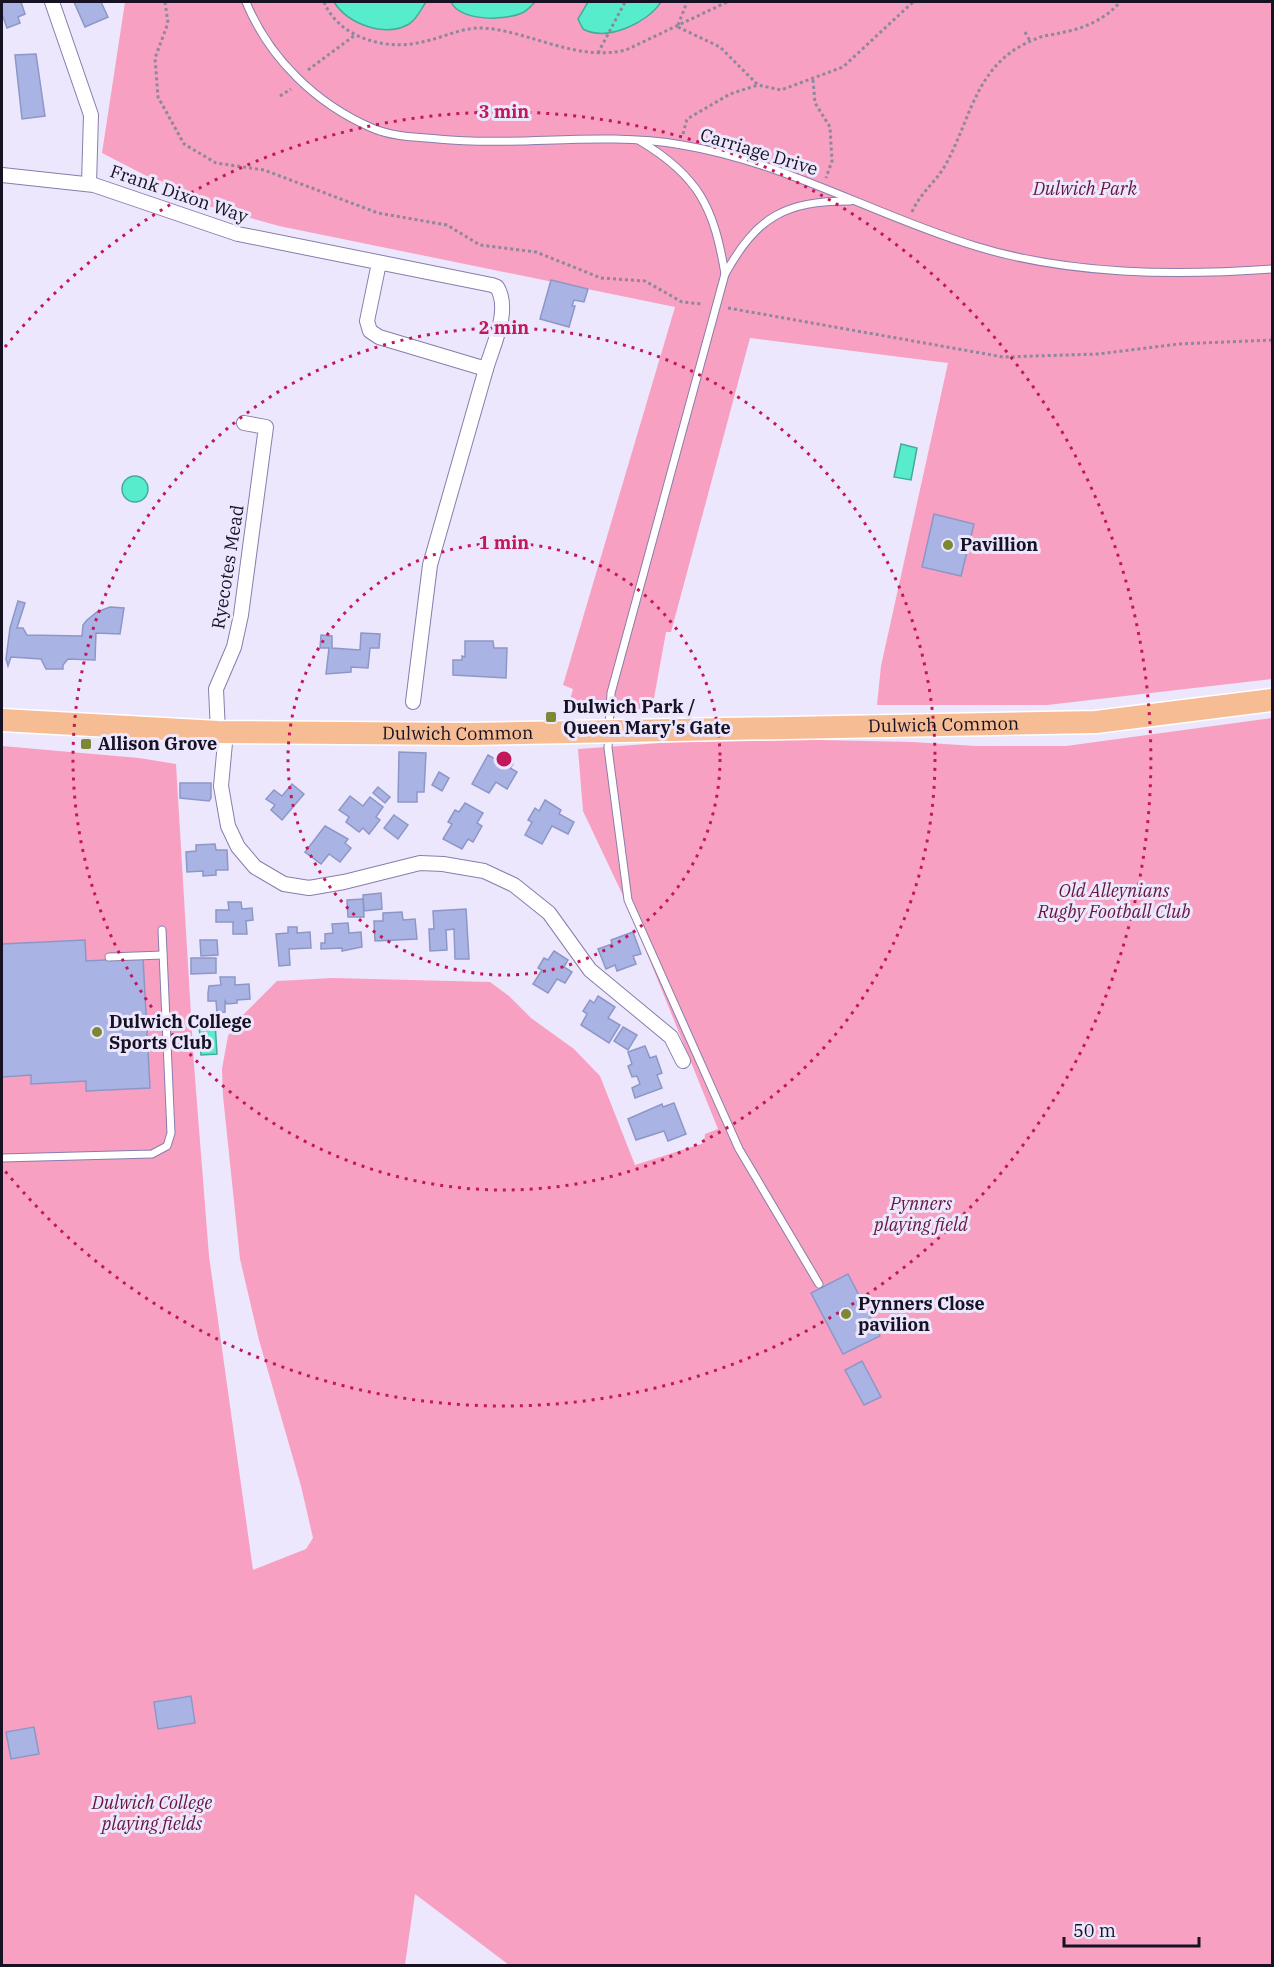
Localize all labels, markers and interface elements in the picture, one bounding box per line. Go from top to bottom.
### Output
text: 3 min [479,100,529,123]
street label: Carriage Drive [698,123,821,180]
street label: Frank Dixon Way [107,159,252,228]
park label: Dulwich Park [1032,177,1138,200]
text: 2 min [479,316,529,339]
street label: Ryecotes Mead [206,503,249,631]
text: 1 min [479,531,529,554]
place label: Pavillion [960,533,1038,556]
marker: Pavillion [941,538,955,552]
place label: Dulwich Park / Queen Mary's Gate [563,695,731,739]
marker: Dulwich Park / Queen Mary's Gate [544,710,558,724]
street label: Dulwich Common [868,711,1019,737]
street label: Dulwich Common [382,721,534,745]
place label: Allison Grove [98,732,217,755]
marker: Allison Grove [79,737,93,751]
centre of rings [494,749,514,769]
park label: Old Alleynians Rugby Football Club [1036,879,1191,923]
place label: Dulwich College Sports Club [109,1010,252,1054]
marker: Dulwich College Sports Club [90,1025,104,1039]
park label: Pynners playing field [872,1192,968,1236]
place label: Pynners Close pavilion [858,1292,985,1336]
marker: Pynners Close pavilion [839,1307,853,1321]
park label: Dulwich College playing fields [91,1791,212,1835]
scale bar [1064,1910,1199,1948]
text: 50 m [1073,1919,1116,1942]

